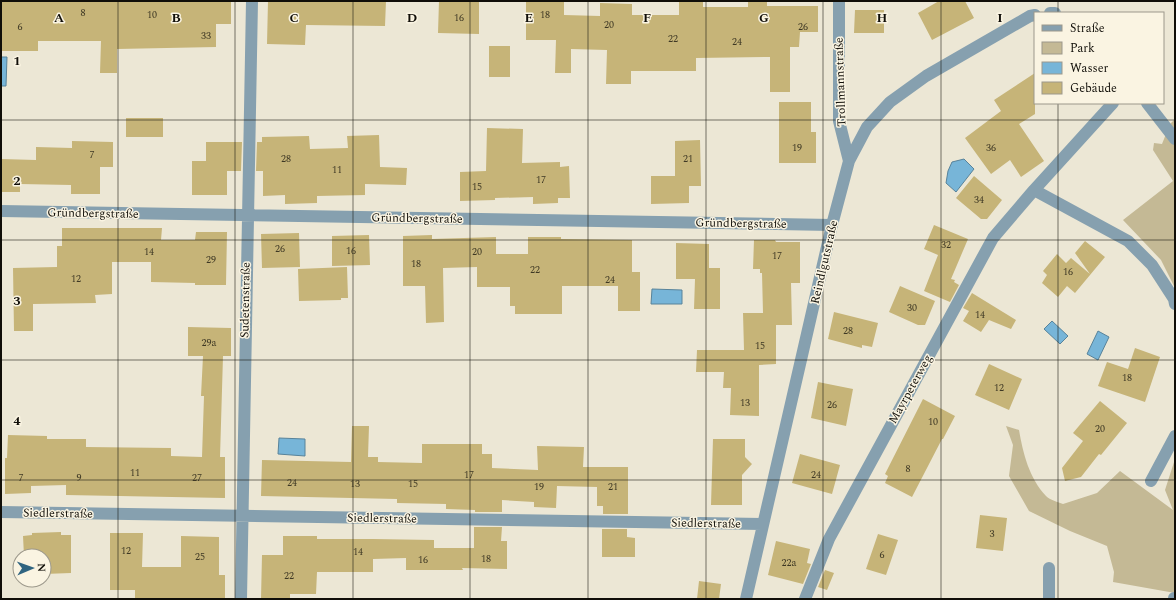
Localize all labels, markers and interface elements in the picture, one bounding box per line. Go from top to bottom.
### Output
house number: 8 [81,5,86,21]
house number: 10 [147,7,157,23]
house number: 18 [540,7,550,23]
text: A [54,8,64,28]
text: B [171,8,181,28]
text: C [289,8,299,28]
text: D [407,8,417,28]
text: E [525,8,534,28]
text: F [643,8,651,28]
text: G [759,8,769,28]
text: H [877,8,888,28]
text: I [997,8,1003,28]
house number: 16 [454,10,464,26]
legend [1034,12,1164,104]
house number: 20 [604,17,614,33]
house number: 6 [18,19,23,35]
house number: 26 [798,19,808,35]
text: Straße [1070,19,1105,38]
house number: 33 [201,28,211,44]
house number: 22 [668,31,678,47]
house number: 24 [732,34,742,50]
street label: Trollmannstraße [829,37,852,127]
text: Park [1070,39,1095,58]
text: 1 [13,51,21,71]
text: Wasser [1070,59,1108,78]
text: Gebäude [1070,79,1117,98]
house number: 19 [792,140,802,156]
house number: 36 [986,140,996,156]
house number: 7 [90,147,95,163]
house number: 28 [281,151,291,167]
house number: 21 [683,151,693,167]
house number: 11 [332,162,342,178]
text: 2 [13,171,21,191]
house number: 17 [536,172,546,188]
house number: 15 [472,179,482,195]
house number: 34 [974,192,984,208]
street label: Gründbergstraße [47,203,139,224]
street label: Gründbergstraße [371,208,463,229]
street label: Gründbergstraße [695,213,787,234]
street label: Reindlgutstraße [806,218,843,306]
house number: 32 [941,237,951,253]
house number: 26 [275,241,285,257]
house number: 16 [346,243,356,259]
house number: 14 [144,244,154,260]
house number: 20 [472,244,482,260]
house number: 17 [772,248,782,264]
house number: 29 [206,252,216,268]
house number: 18 [411,256,421,272]
street label: Sudetenstraße [235,262,256,338]
house number: 22 [530,262,540,278]
house number: 16 [1063,264,1073,280]
house number: 12 [71,271,81,287]
house number: 24 [605,272,615,288]
text: 3 [13,291,21,311]
house number: 30 [907,300,917,316]
house number: 14 [975,307,985,323]
house number: 28 [843,323,853,339]
house number: 29a [202,335,217,351]
house number: 15 [755,338,765,354]
street label: Mayrpeterweg [884,351,937,427]
house number: 18 [1122,370,1132,386]
house number: 12 [994,380,1004,396]
house number: 13 [740,395,750,411]
house number: 26 [827,397,837,413]
text: 4 [13,411,21,431]
house number: 10 [928,414,938,430]
house number: 20 [1095,421,1105,437]
house number: 8 [906,461,911,477]
house number: 11 [130,465,140,481]
house number: 17 [464,467,474,483]
house number: 24 [811,467,821,483]
house number: 7 [19,470,24,486]
house number: 9 [77,470,82,486]
house number: 27 [192,470,202,486]
house number: 24 [287,475,297,491]
house number: 13 [350,476,360,492]
house number: 15 [408,476,418,492]
house number: 19 [534,479,544,495]
house number: 21 [608,479,618,495]
street label: Siedlerstraße [23,503,93,524]
street label: Siedlerstraße [347,508,417,529]
street label: Siedlerstraße [671,513,741,534]
house number: 3 [990,526,995,542]
house number: 12 [121,543,131,559]
house number: 14 [353,544,363,560]
house number: 6 [880,547,885,563]
north arrow [12,548,52,588]
house number: 25 [195,549,205,565]
house number: 18 [481,551,491,567]
house number: 16 [418,552,428,568]
house number: 22a [782,555,797,571]
text: N [33,563,50,572]
house number: 22 [284,568,294,584]

